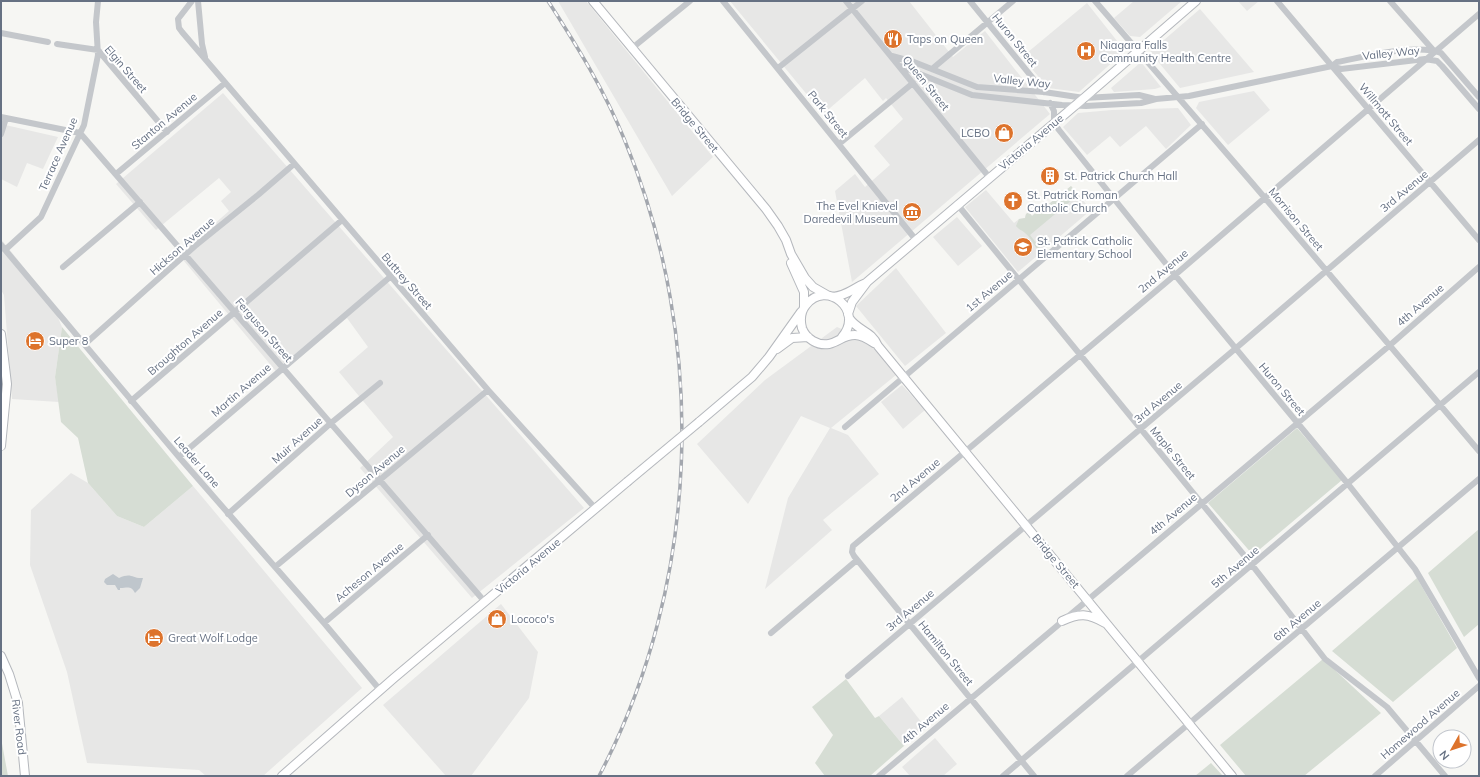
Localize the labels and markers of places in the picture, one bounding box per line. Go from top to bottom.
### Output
restaurant icon: Taps on Queen [882,28,904,50]
place label: Taps on Queen [907,32,983,46]
place label: Niagara Falls Community Health Centre [1100,38,1231,65]
hospital icon: Niagara Falls Community Health Centre [1075,40,1097,62]
shop icon: LCBO [993,122,1015,144]
place label: LCBO [961,126,990,140]
building icon: St. Patrick Church Hall [1039,165,1061,187]
place label: St. Patrick Church Hall [1064,169,1177,183]
place label: St. Patrick Roman Catholic Church [1027,188,1118,215]
church icon: St. Patrick Roman Catholic Church [1002,190,1024,212]
place label: The Evel Knievel Daredevil Museum [804,199,898,226]
museum icon: The Evel Knievel Daredevil Museum [901,201,923,223]
place label: St. Patrick Catholic Elementary School [1037,234,1133,261]
school or university icon: St. Patrick Catholic Elementary School [1012,236,1034,258]
hotel icon: Super 8 [24,330,46,352]
place label: Super 8 [49,334,89,348]
shop icon: Lococo's [486,608,508,630]
place label: Lococo's [511,612,554,626]
hotel icon: Great Wolf Lodge [143,627,165,649]
place label: Great Wolf Lodge [168,631,258,645]

